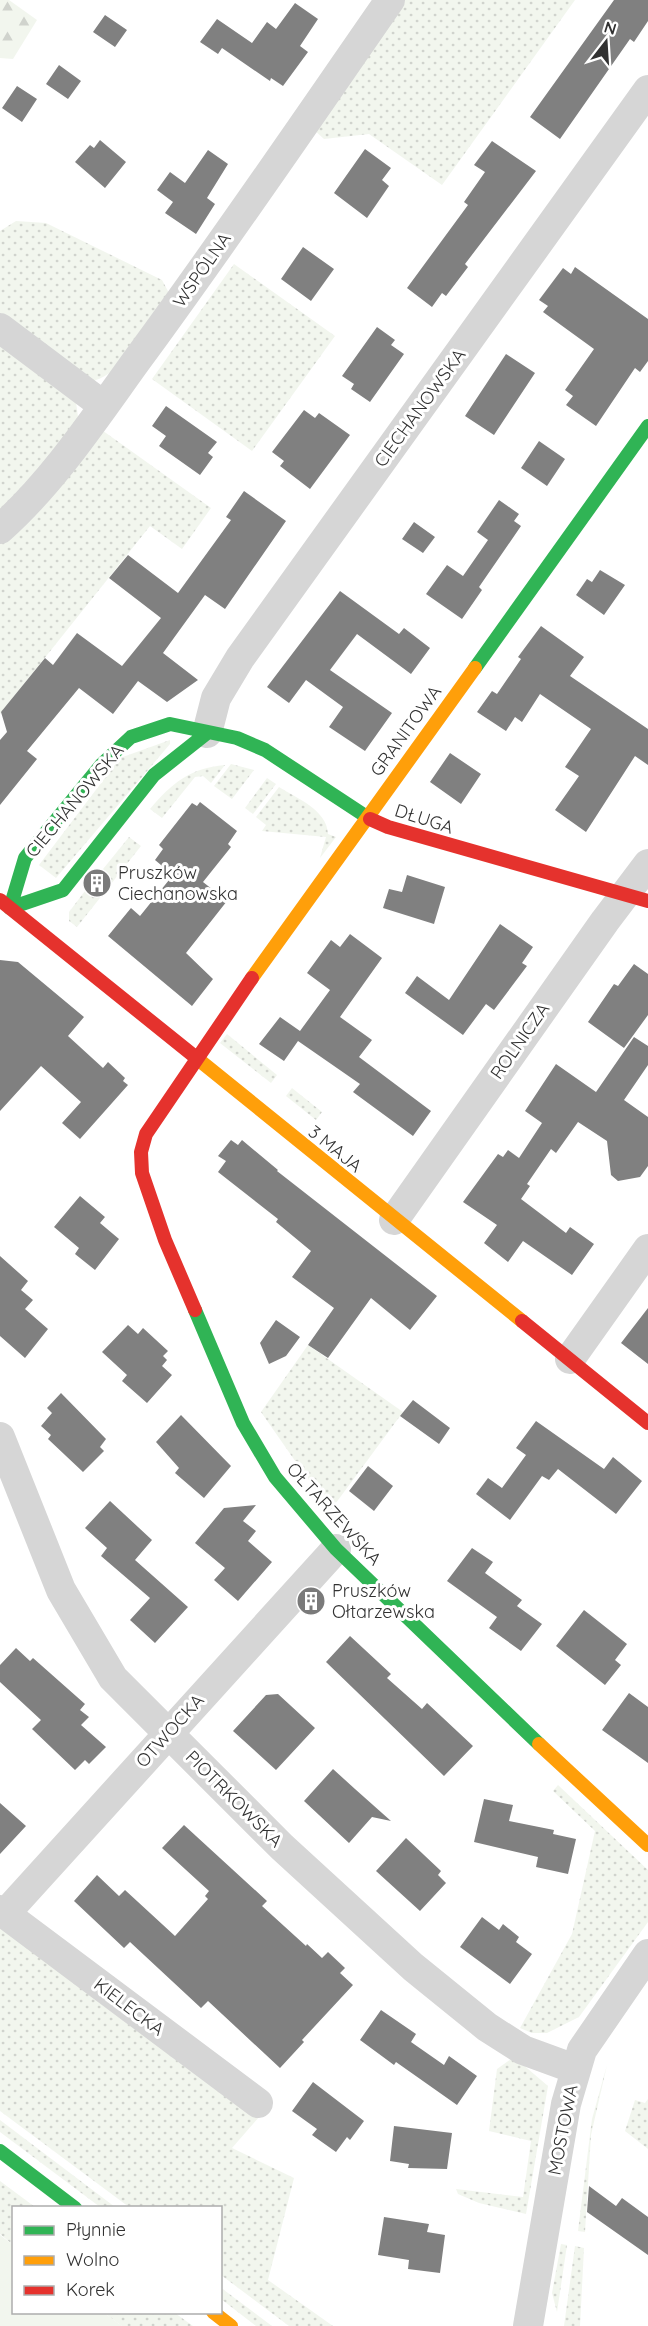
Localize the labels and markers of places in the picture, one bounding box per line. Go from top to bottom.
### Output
place label: Pruszków Ciechanowska [118,861,238,905]
building icon: Pruszków Ciechanowska [81,867,113,899]
place label: Pruszków Ołtarzewska [332,1579,435,1623]
building icon: Pruszków Ołtarzewska [295,1585,327,1617]

